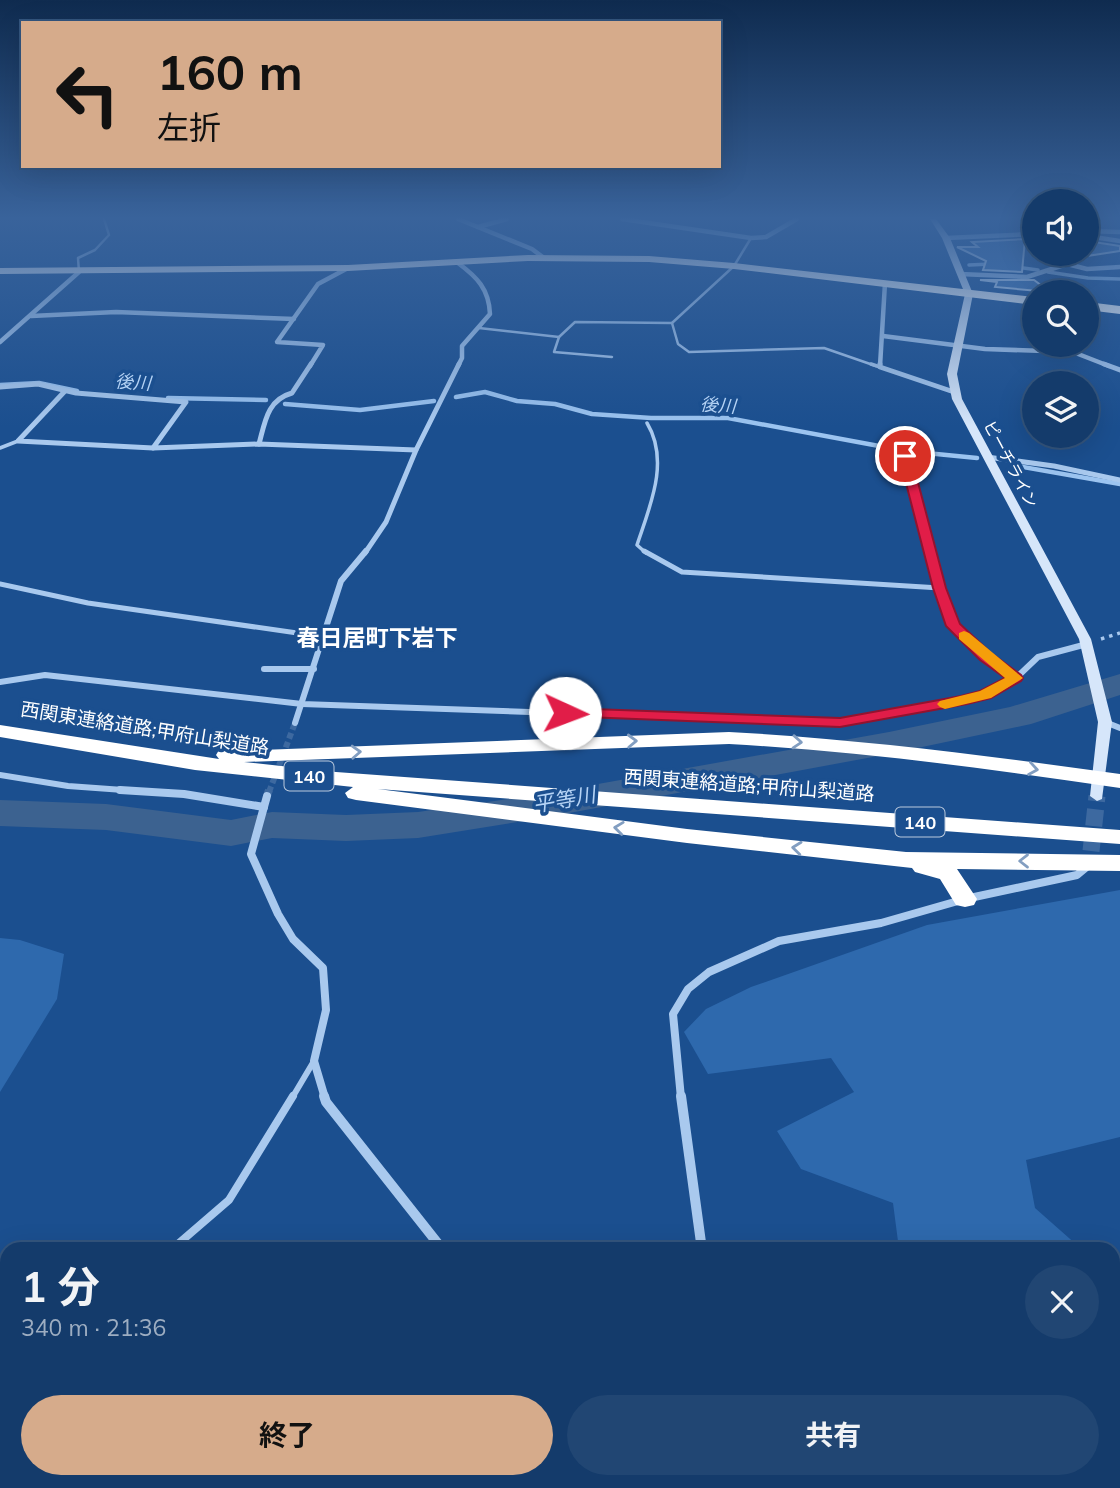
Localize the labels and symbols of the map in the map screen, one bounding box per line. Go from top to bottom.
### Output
water label: 後川 [114,369,154,395]
water label: 後川 [699,392,739,418]
street label: ピーチライン [980,417,1042,511]
pin [875,426,935,486]
district label: 春日居町下岩下 [297,623,458,652]
position arrow [528,676,602,750]
street label: 西関東連絡道路;甲府山梨道路 [19,696,271,760]
one-way arrow [627,733,638,748]
one-way arrow [792,734,803,749]
one-way arrow [351,745,362,760]
one-way arrow [1028,761,1039,776]
road number: 140 [284,762,334,790]
street label: 西関東連絡道路;甲府山梨道路 [623,764,875,806]
water label: 平等川 [531,780,599,817]
road number: 140 [895,808,944,836]
one-way arrow [613,820,625,835]
one-way arrow [791,841,803,856]
one-way arrow [1018,853,1029,869]

